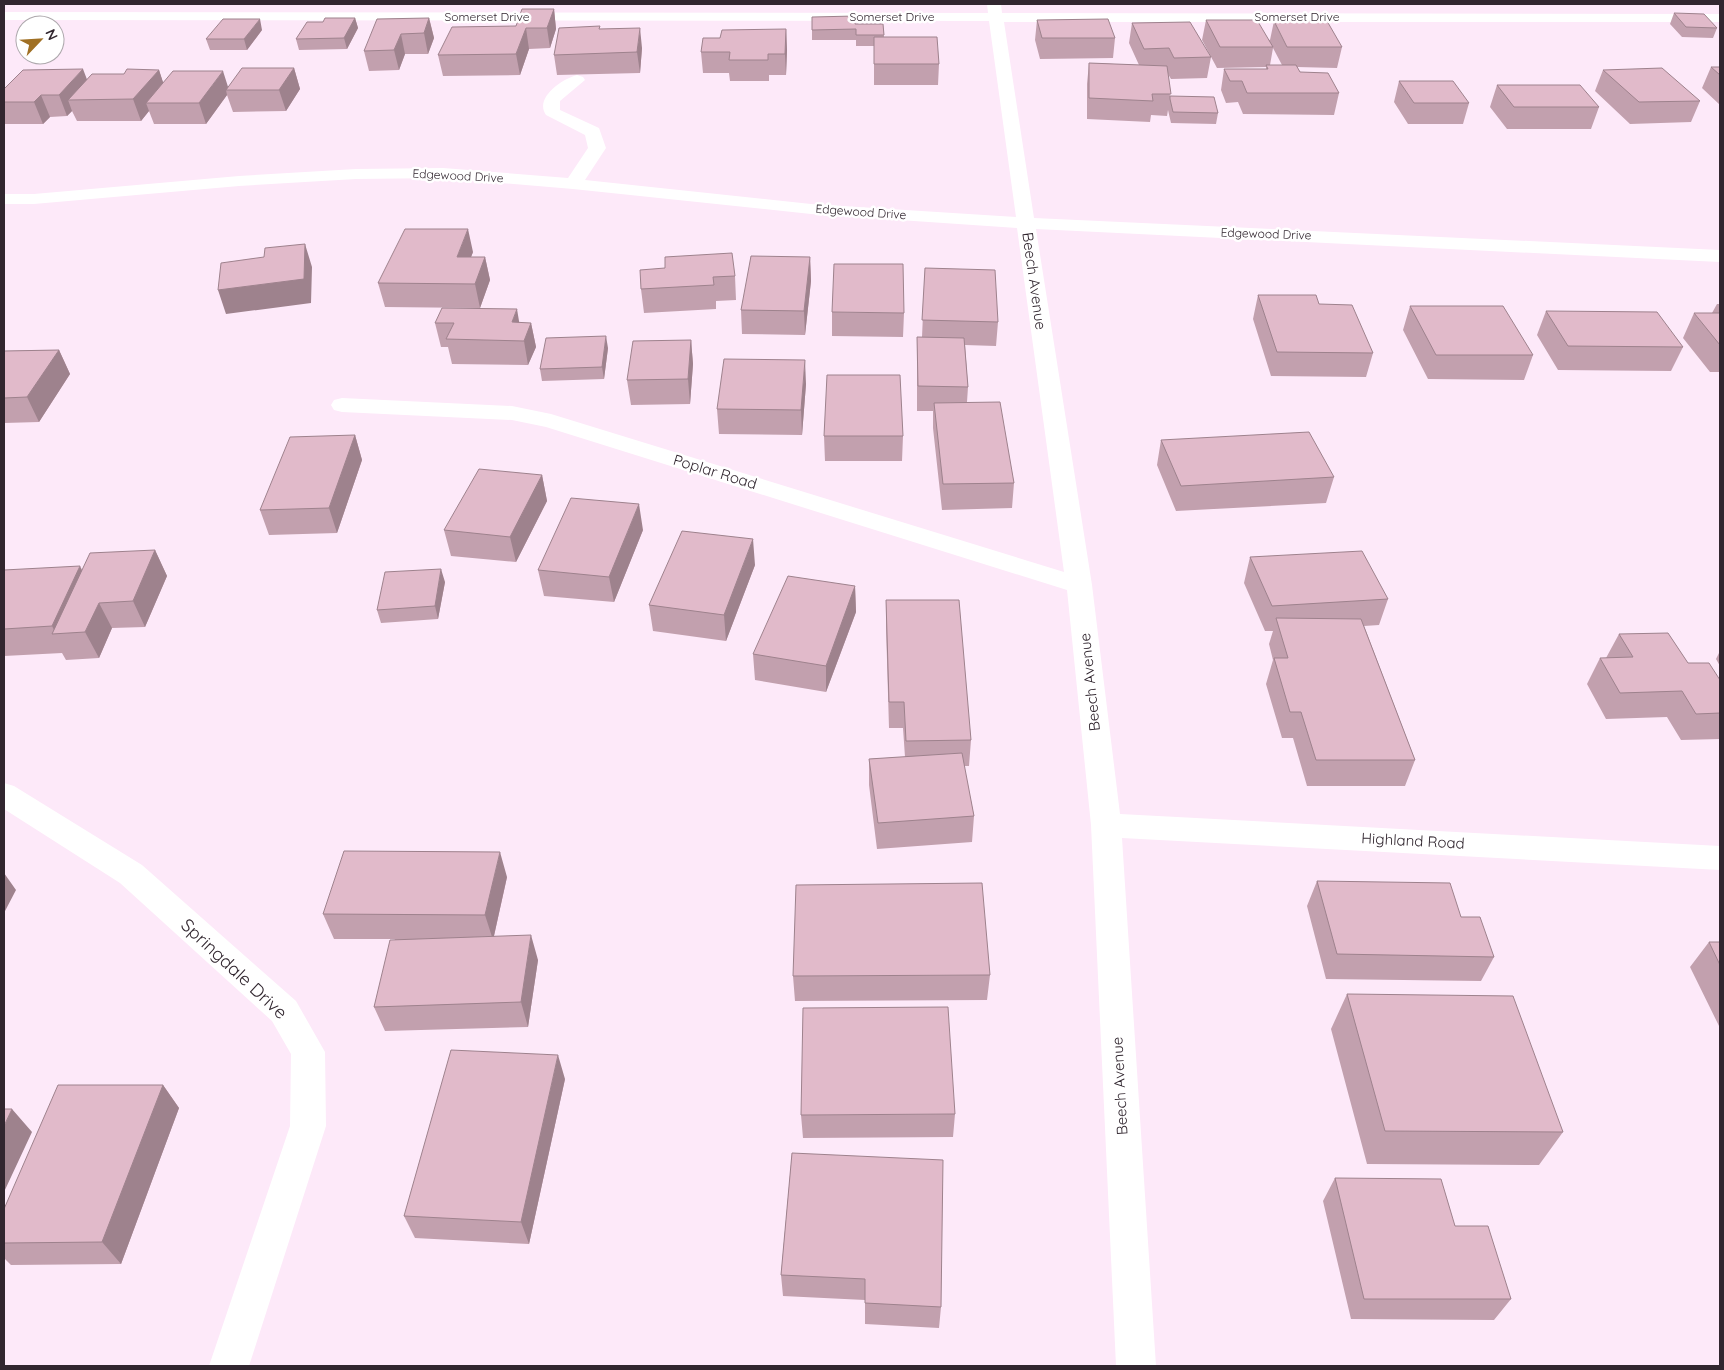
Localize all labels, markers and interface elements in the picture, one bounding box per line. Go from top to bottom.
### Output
street label: Somerset Drive [445,9,530,24]
street label: Somerset Drive [850,9,935,24]
street label: Somerset Drive [1255,9,1340,24]
north arrow [15,15,65,65]
text: N [41,26,62,43]
street label: Edgewood Drive [412,166,504,185]
street label: Edgewood Drive [815,201,907,222]
street label: Edgewood Drive [1220,224,1312,243]
street label: Beech Avenue [1018,231,1051,331]
street label: Poplar Road [671,450,759,493]
street label: Beech Avenue [1075,632,1104,732]
street label: Highland Road [1361,828,1465,853]
street label: Springdale Drive [176,913,292,1024]
street label: Beech Avenue [1107,1036,1132,1136]

